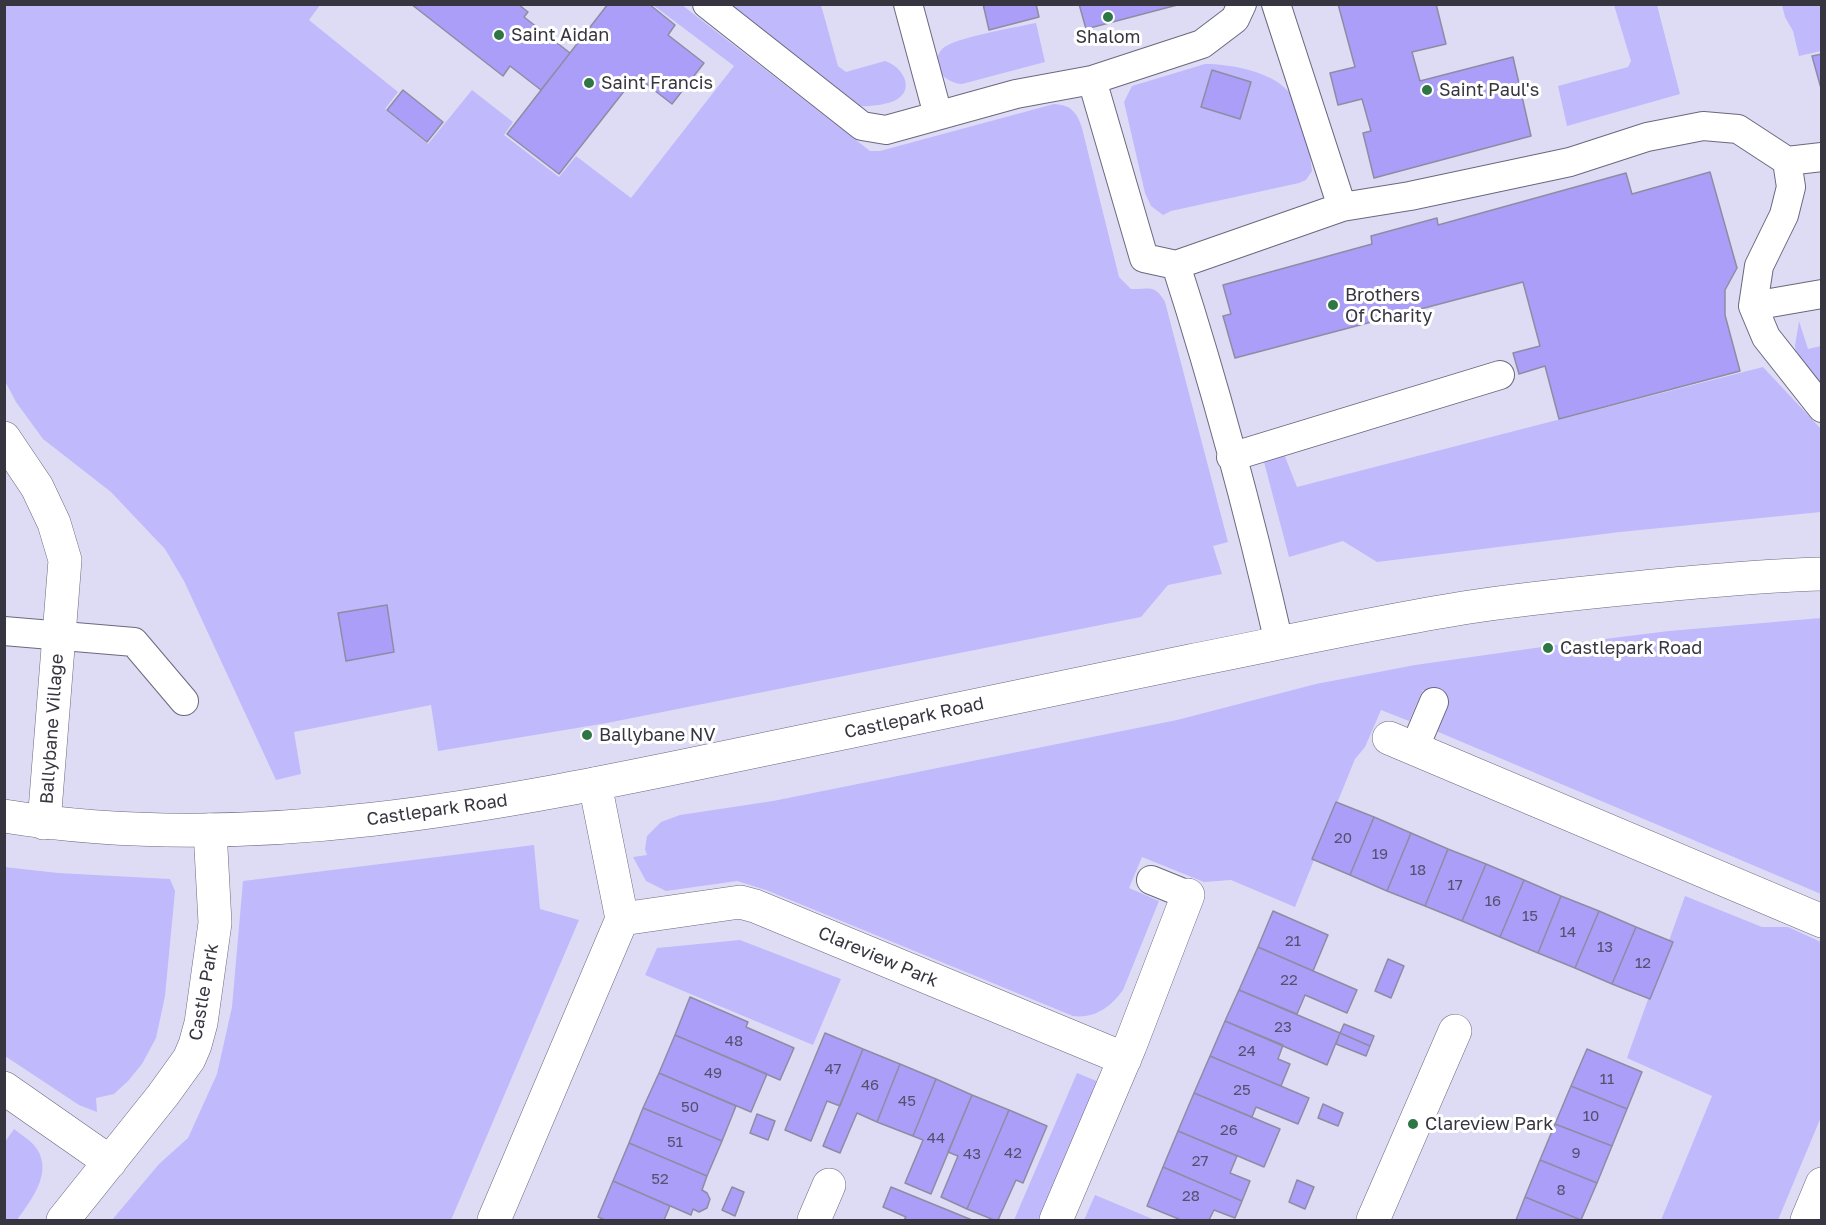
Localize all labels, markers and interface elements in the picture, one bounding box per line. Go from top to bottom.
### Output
marker: Shalom [1101,10,1115,24]
place label: Saint Aidan [511,24,609,46]
place label: Shalom [1075,26,1141,48]
marker: Saint Aidan [492,28,506,42]
place label: Saint Francis [601,72,713,94]
marker: Saint Francis [582,76,596,90]
place label: Saint Paul's [1439,79,1539,101]
marker: Saint Paul's [1420,83,1434,97]
place label: Brothers Of Charity [1345,284,1432,326]
marker: Brothers Of Charity [1326,298,1340,312]
place label: Castlepark Road [1560,637,1702,659]
marker: Castlepark Road [1541,641,1555,655]
street label: Ballybane Village [36,653,68,805]
street label: Castlepark Road [842,693,986,743]
place label: Ballybane NV [599,724,715,746]
marker: Ballybane NV [580,728,594,742]
street label: Castlepark Road [365,789,509,831]
house number: 20 [1334,829,1352,847]
house number: 19 [1372,845,1388,863]
house number: 18 [1410,861,1426,879]
house number: 17 [1447,876,1463,894]
house number: 16 [1485,892,1501,910]
house number: 15 [1522,907,1538,925]
street label: Clareview Park [815,922,941,992]
house number: 14 [1560,923,1576,941]
house number: 21 [1285,932,1301,950]
house number: 13 [1597,938,1613,956]
street label: Castle Park [185,942,223,1042]
house number: 12 [1635,954,1651,972]
house number: 22 [1280,971,1298,989]
house number: 23 [1274,1018,1292,1036]
house number: 48 [725,1032,743,1050]
house number: 24 [1238,1042,1256,1060]
house number: 47 [824,1060,842,1078]
house number: 49 [704,1064,722,1082]
house number: 11 [1600,1070,1614,1088]
house number: 46 [861,1076,879,1094]
house number: 25 [1233,1081,1251,1099]
house number: 45 [898,1092,916,1110]
house number: 50 [681,1098,699,1116]
house number: 10 [1583,1107,1599,1125]
place label: Clareview Park [1425,1113,1553,1135]
marker: Clareview Park [1406,1117,1420,1131]
house number: 26 [1220,1121,1238,1139]
house number: 44 [927,1129,945,1147]
house number: 51 [667,1133,683,1151]
house number: 42 [1004,1144,1022,1162]
house number: 9 [1571,1144,1581,1162]
house number: 43 [963,1145,981,1163]
house number: 27 [1192,1152,1208,1170]
house number: 52 [651,1170,669,1188]
house number: 8 [1556,1181,1566,1199]
house number: 28 [1182,1187,1200,1205]

